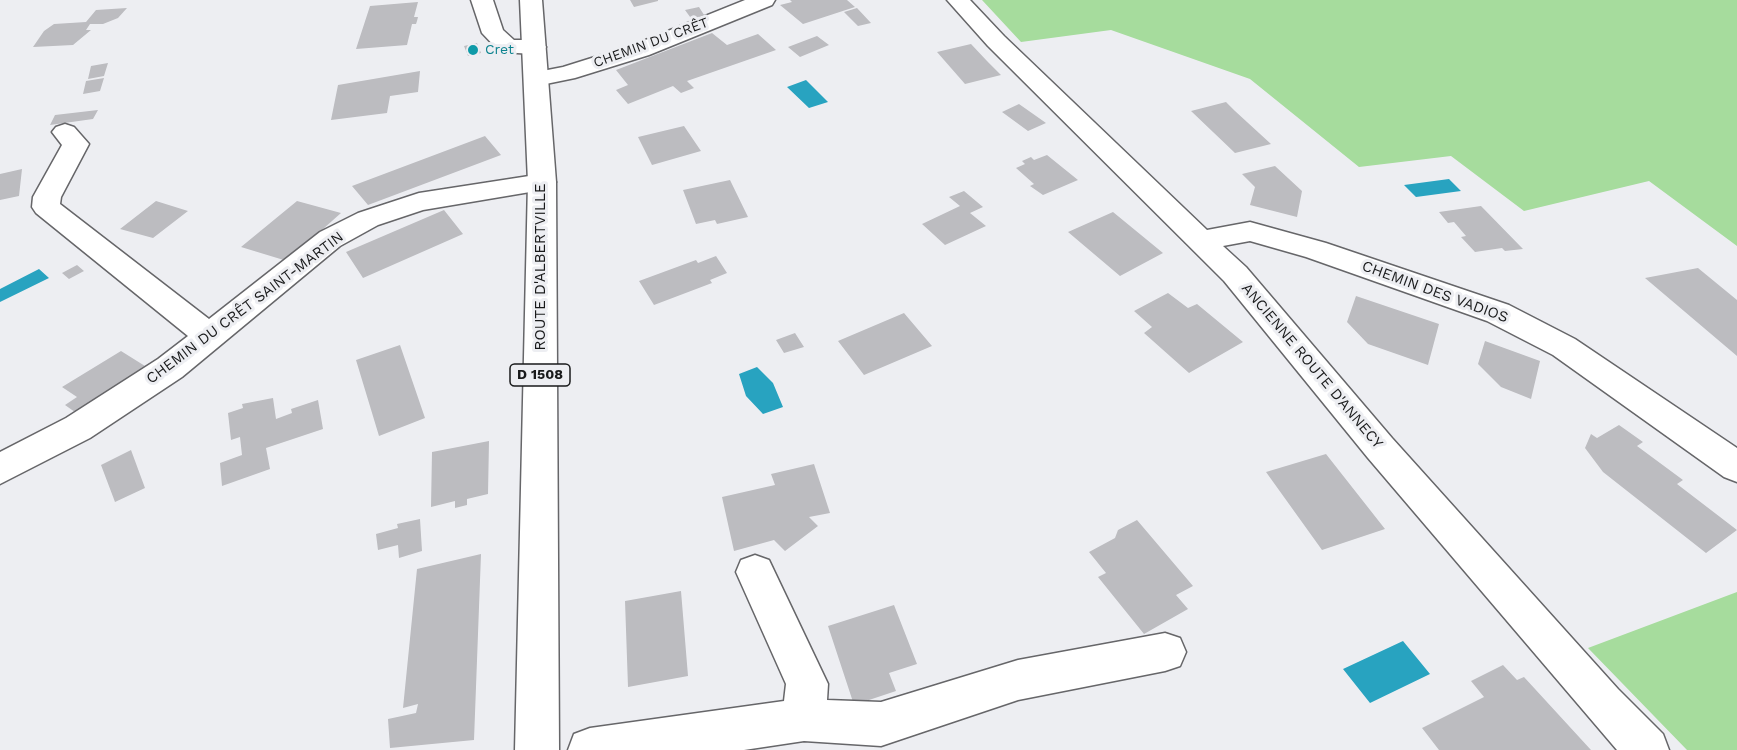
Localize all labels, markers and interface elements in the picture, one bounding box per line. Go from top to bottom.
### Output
street label: CHEMIN DU CRÊT [591,14,711,72]
place label: Cret [485,42,514,58]
marker: Cret [466,43,480,57]
street label: ROUTE D'ALBERTVILLE [532,184,550,350]
street label: CHEMIN DU CRÊT SAINT-MARTIN [143,228,347,388]
street label: CHEMIN DES VADIOS [1359,257,1511,327]
street label: ANCIENNE ROUTE D'ANNECY [1238,280,1386,452]
road number: D 1508 [510,364,570,386]

